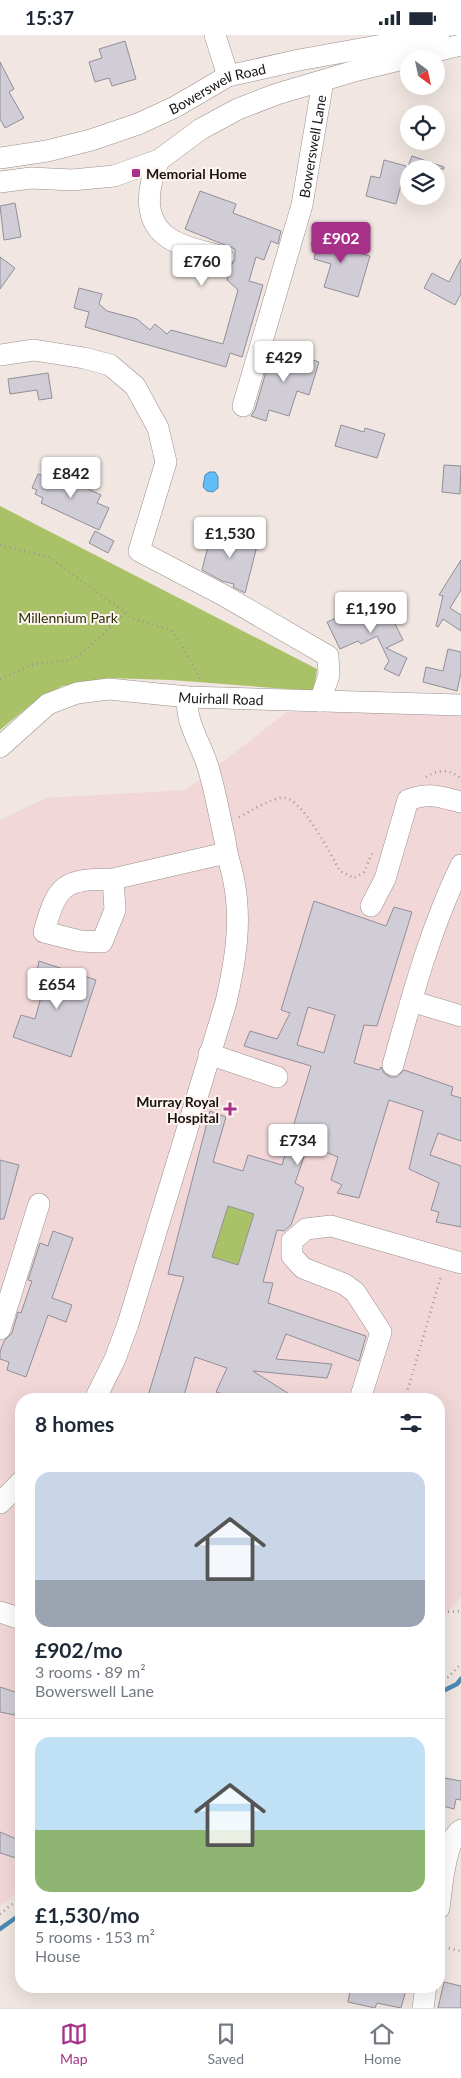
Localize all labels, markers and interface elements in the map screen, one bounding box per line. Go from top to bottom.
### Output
text: 15:37 [25,6,74,29]
north arrow [400,50,445,95]
map controls [400,50,445,205]
street label: Bowerswell Road [166,59,267,117]
street label: Bowerswell Lane [295,94,329,199]
button: locate [400,105,445,150]
button: layers [400,160,445,205]
place label: Memorial Home [146,165,247,182]
marker: Memorial Home [130,167,142,179]
pin: £902 [311,221,371,264]
text: £902 [322,228,360,247]
pin: £760 [172,245,232,287]
text: £760 [183,251,221,270]
pin: £429 [254,341,314,383]
text: £429 [265,347,303,366]
pin: £842 [41,457,101,499]
text: £842 [52,463,90,482]
pin: £1,530 [189,517,271,559]
text: £1,530 [205,523,255,542]
pin: £1,190 [330,591,412,634]
text: £1,190 [346,598,396,617]
park label: Millennium Park [18,609,119,626]
street label: Muirhall Road [177,688,264,708]
pin: £654 [27,967,87,1010]
text: £654 [38,974,76,993]
place label: Murray Royal Hospital [136,1093,219,1126]
marker: Murray Royal Hospital [223,1102,237,1116]
pin: £734 [268,1123,328,1166]
text: £734 [279,1130,317,1149]
icon: filters [397,1409,425,1437]
text: 8 homes [35,1411,114,1436]
icon: home [185,1504,275,1594]
text: £902/mo [35,1637,123,1662]
text: 3 rooms · 89 m² [35,1662,146,1681]
text: Bowerswell Lane [35,1681,154,1700]
icon: home [185,1770,275,1860]
text: £1,530/mo [35,1902,140,1927]
text: 5 rooms · 153 m² [35,1927,155,1946]
text: House [35,1946,80,1965]
tab: Map [60,2020,88,2067]
tab: Saved [208,2020,244,2067]
tab: Home [364,2020,401,2067]

